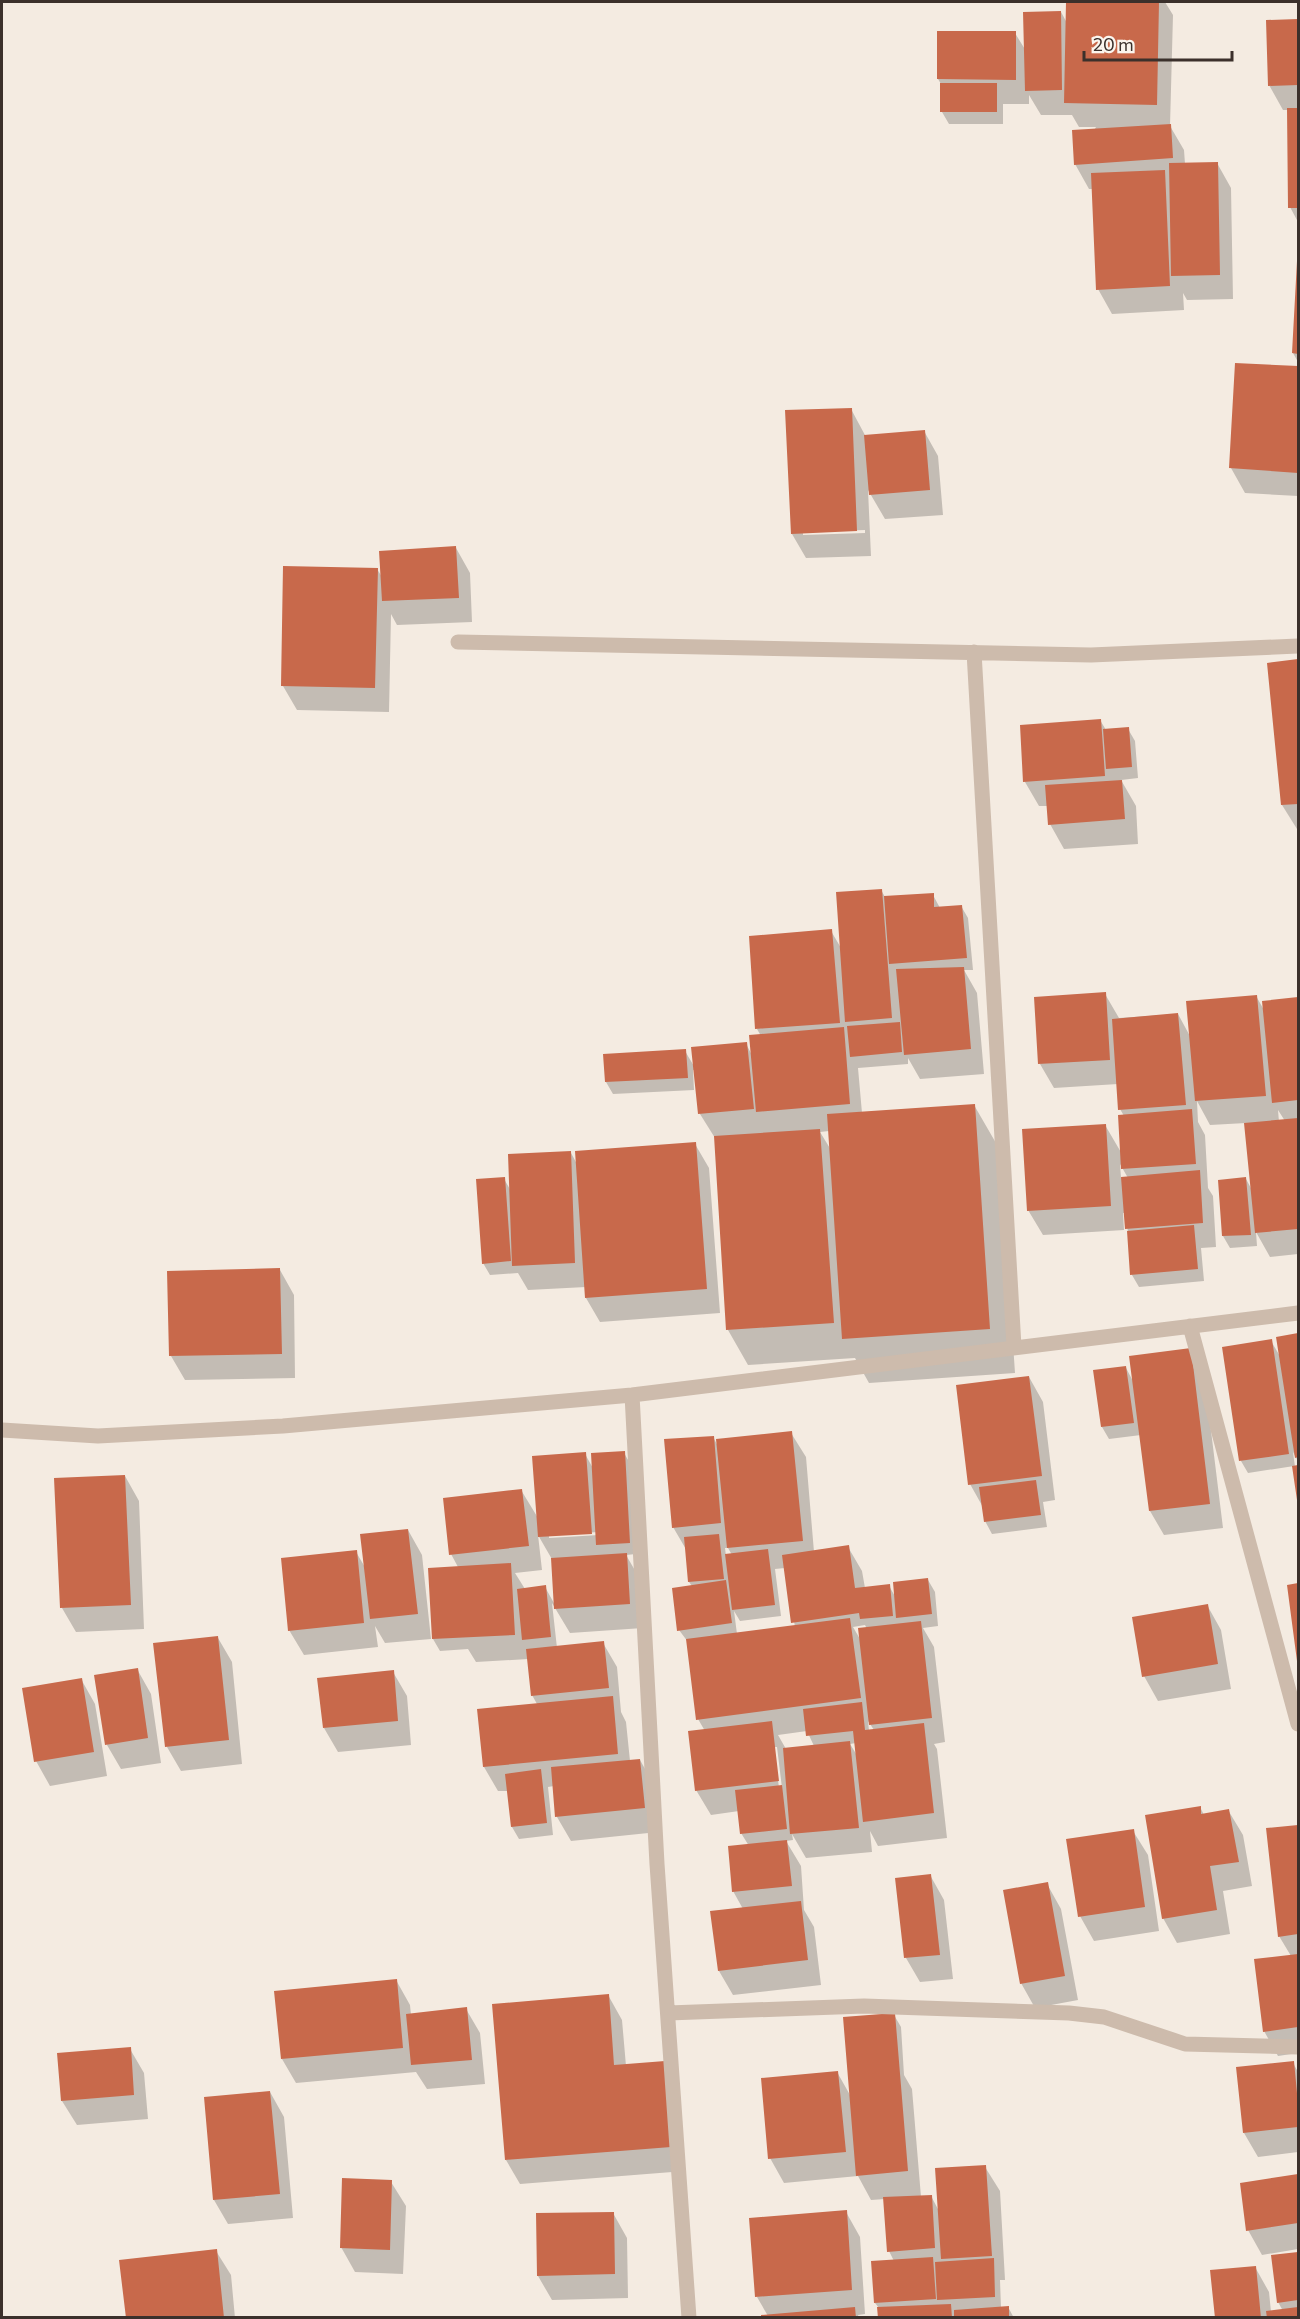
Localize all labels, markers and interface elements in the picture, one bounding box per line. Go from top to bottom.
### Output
scale bar [1084,24,1232,62]
text: 20 m [1093,33,1134,55]

